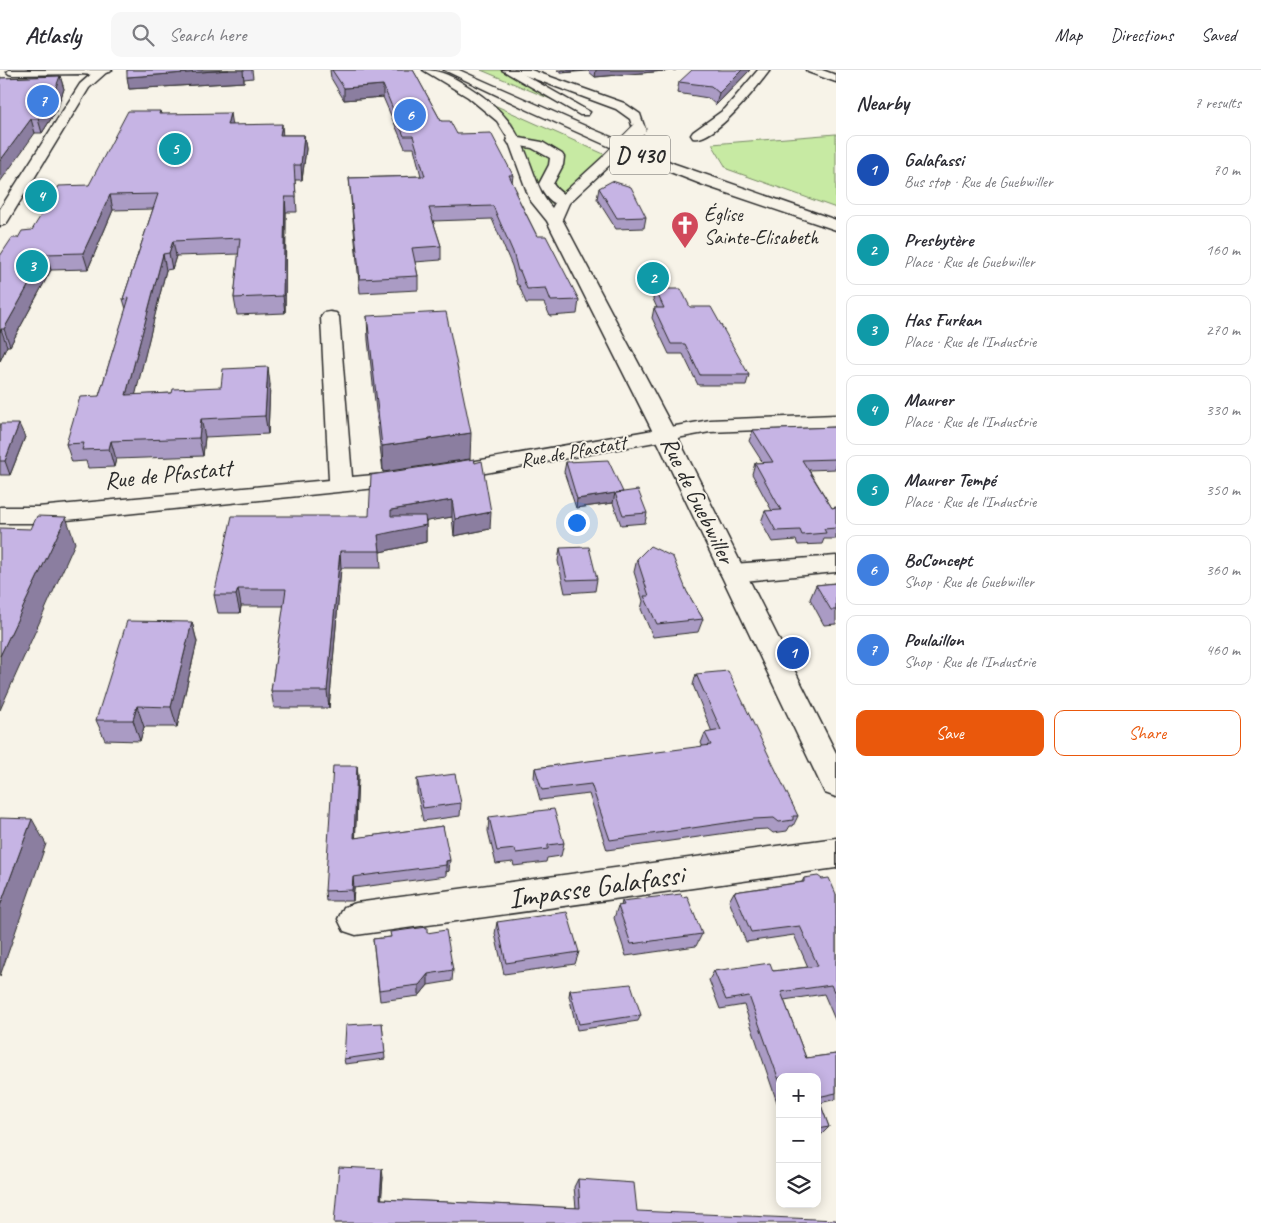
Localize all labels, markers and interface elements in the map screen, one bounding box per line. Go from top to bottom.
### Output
search box [111,12,461,57]
text: Atlasly [25,20,81,50]
icon: search [129,21,157,49]
text: Search here [169,23,246,47]
text: Map [1055,24,1082,46]
text: Directions [1110,24,1173,46]
text: Saved [1201,24,1236,46]
pin: 7 [27,82,59,120]
text: Nearby [856,90,909,116]
text: 7 results [1194,93,1241,113]
pin: 6 [394,96,426,134]
pin: 5 [159,130,191,168]
road number: D 430 [610,136,670,174]
text: Galafassi [904,148,964,172]
text: 1 [869,160,877,180]
text: 70 m [1213,160,1240,180]
text: Bus stop · Rue de Guebwiller [904,172,1053,192]
pin: 4 [25,177,57,215]
place label: Église Sainte-Elisabeth [704,202,819,250]
church icon: Église Sainte-Elisabeth [670,210,700,249]
text: Presbytère [904,228,973,252]
text: 2 [869,240,877,260]
text: 160 m [1206,240,1240,260]
pin: 3 [16,247,48,285]
text: Place · Rue de Guebwiller [904,252,1035,272]
pin: 2 [637,259,669,297]
text: Has Furkan [904,308,981,332]
text: 3 [869,320,877,340]
text: 270 m [1206,320,1240,340]
text: Place · Rue de l'Industrie [904,332,1036,352]
text: Maurer [904,388,953,412]
text: 4 [869,400,877,420]
text: 330 m [1206,400,1240,420]
text: Place · Rue de l'Industrie [904,412,1036,432]
street label: Rue de Pfastatt [518,429,631,473]
street label: Rue de Guebwiller [654,431,743,571]
street label: Rue de Pfastatt [103,452,236,496]
text: Maurer Tempé [904,468,996,492]
text: 5 [870,480,876,500]
text: 350 m [1206,480,1240,500]
text: Place · Rue de l'Industrie [904,492,1036,512]
your location [564,510,590,536]
text: BoConcept [904,548,972,572]
text: 6 [869,560,877,580]
text: 360 m [1206,560,1240,580]
text: Shop · Rue de Guebwiller [904,572,1034,592]
text: Poulaillon [904,628,964,652]
pin: 1 [777,634,809,672]
text: 7 [869,640,877,660]
text: 460 m [1206,640,1240,660]
text: Shop · Rue de l'Industrie [904,652,1035,672]
button: Save [856,710,1044,756]
button: Share [1054,710,1241,756]
street label: Impasse Galafassi [506,855,690,917]
map controls [776,1073,821,1208]
button: + [776,1073,821,1118]
button: − [776,1118,821,1163]
button: layers [776,1163,821,1208]

